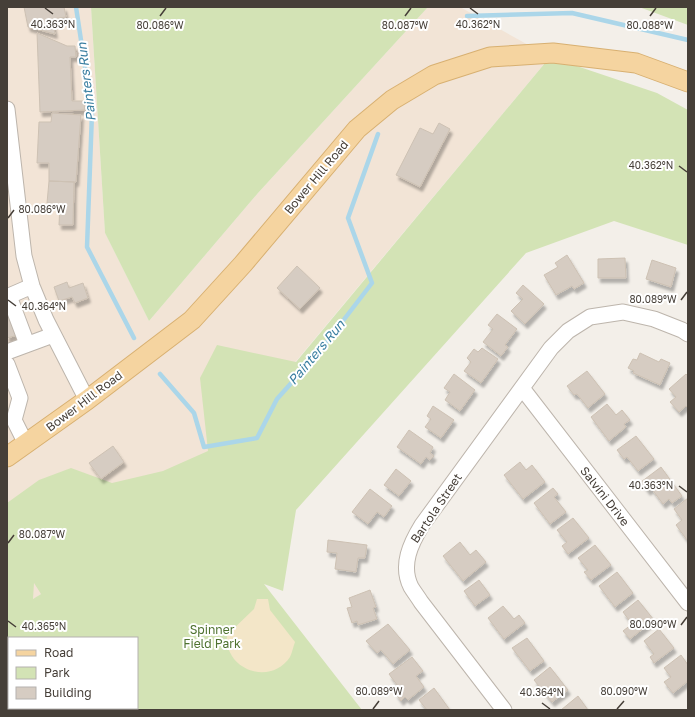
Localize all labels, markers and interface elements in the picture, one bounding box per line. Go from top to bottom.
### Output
text: 40.363°N [31,18,75,30]
text: 40.362°N [456,18,500,30]
text: 80.086°W [136,19,184,31]
text: 80.087°W [382,19,429,31]
text: 80.088°W [626,19,674,31]
water label: Painters Run [73,41,99,122]
street label: Bower Hill Road [281,137,351,217]
text: 40.362°N [629,159,673,171]
text: 80.086°W [18,203,66,215]
text: 80.089°W [629,293,677,305]
text: 40.364°N [22,300,66,312]
water label: Painters Run [284,316,348,388]
street label: Bower Hill Road [43,367,125,435]
street label: Salvini Drive [577,463,633,529]
street label: Bartola Street [407,470,465,546]
text: 40.363°N [629,479,673,491]
text: 80.087°W [19,528,66,540]
text: 80.090°W [629,618,677,630]
text: 40.365°N [22,620,66,632]
park label: Spinner Field Park [183,622,241,651]
legend [8,637,138,709]
text: Road [44,645,73,660]
text: Park [44,665,70,680]
text: Building [44,685,92,700]
text: 80.089°W [355,685,403,697]
text: 80.090°W [600,685,648,697]
text: 40.364°N [520,686,564,698]

